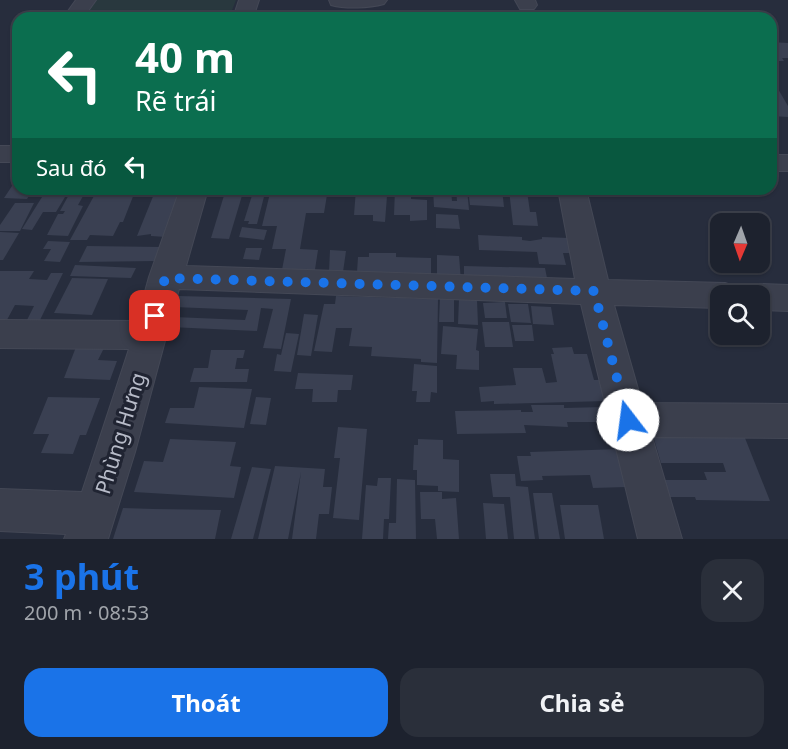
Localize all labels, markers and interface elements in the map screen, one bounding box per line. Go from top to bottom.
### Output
text: 40 m [135,28,235,85]
icon: left [36,36,114,114]
text: Rẽ trái [135,82,217,119]
icon: left [119,150,152,183]
text: Sau đó [36,152,107,182]
north arrow [710,213,770,273]
map controls [710,213,770,345]
button: search [710,285,770,345]
pin [129,290,180,341]
icon: arrive [138,299,171,332]
street label: Phùng Hưng [88,369,152,497]
position arrow [596,388,660,452]
text: 3 phút [24,552,139,601]
button: close [701,559,764,622]
text: 200 m · 08:53 [24,599,149,626]
button: Thoát [24,668,388,737]
button: Chia sẻ [400,668,764,737]

